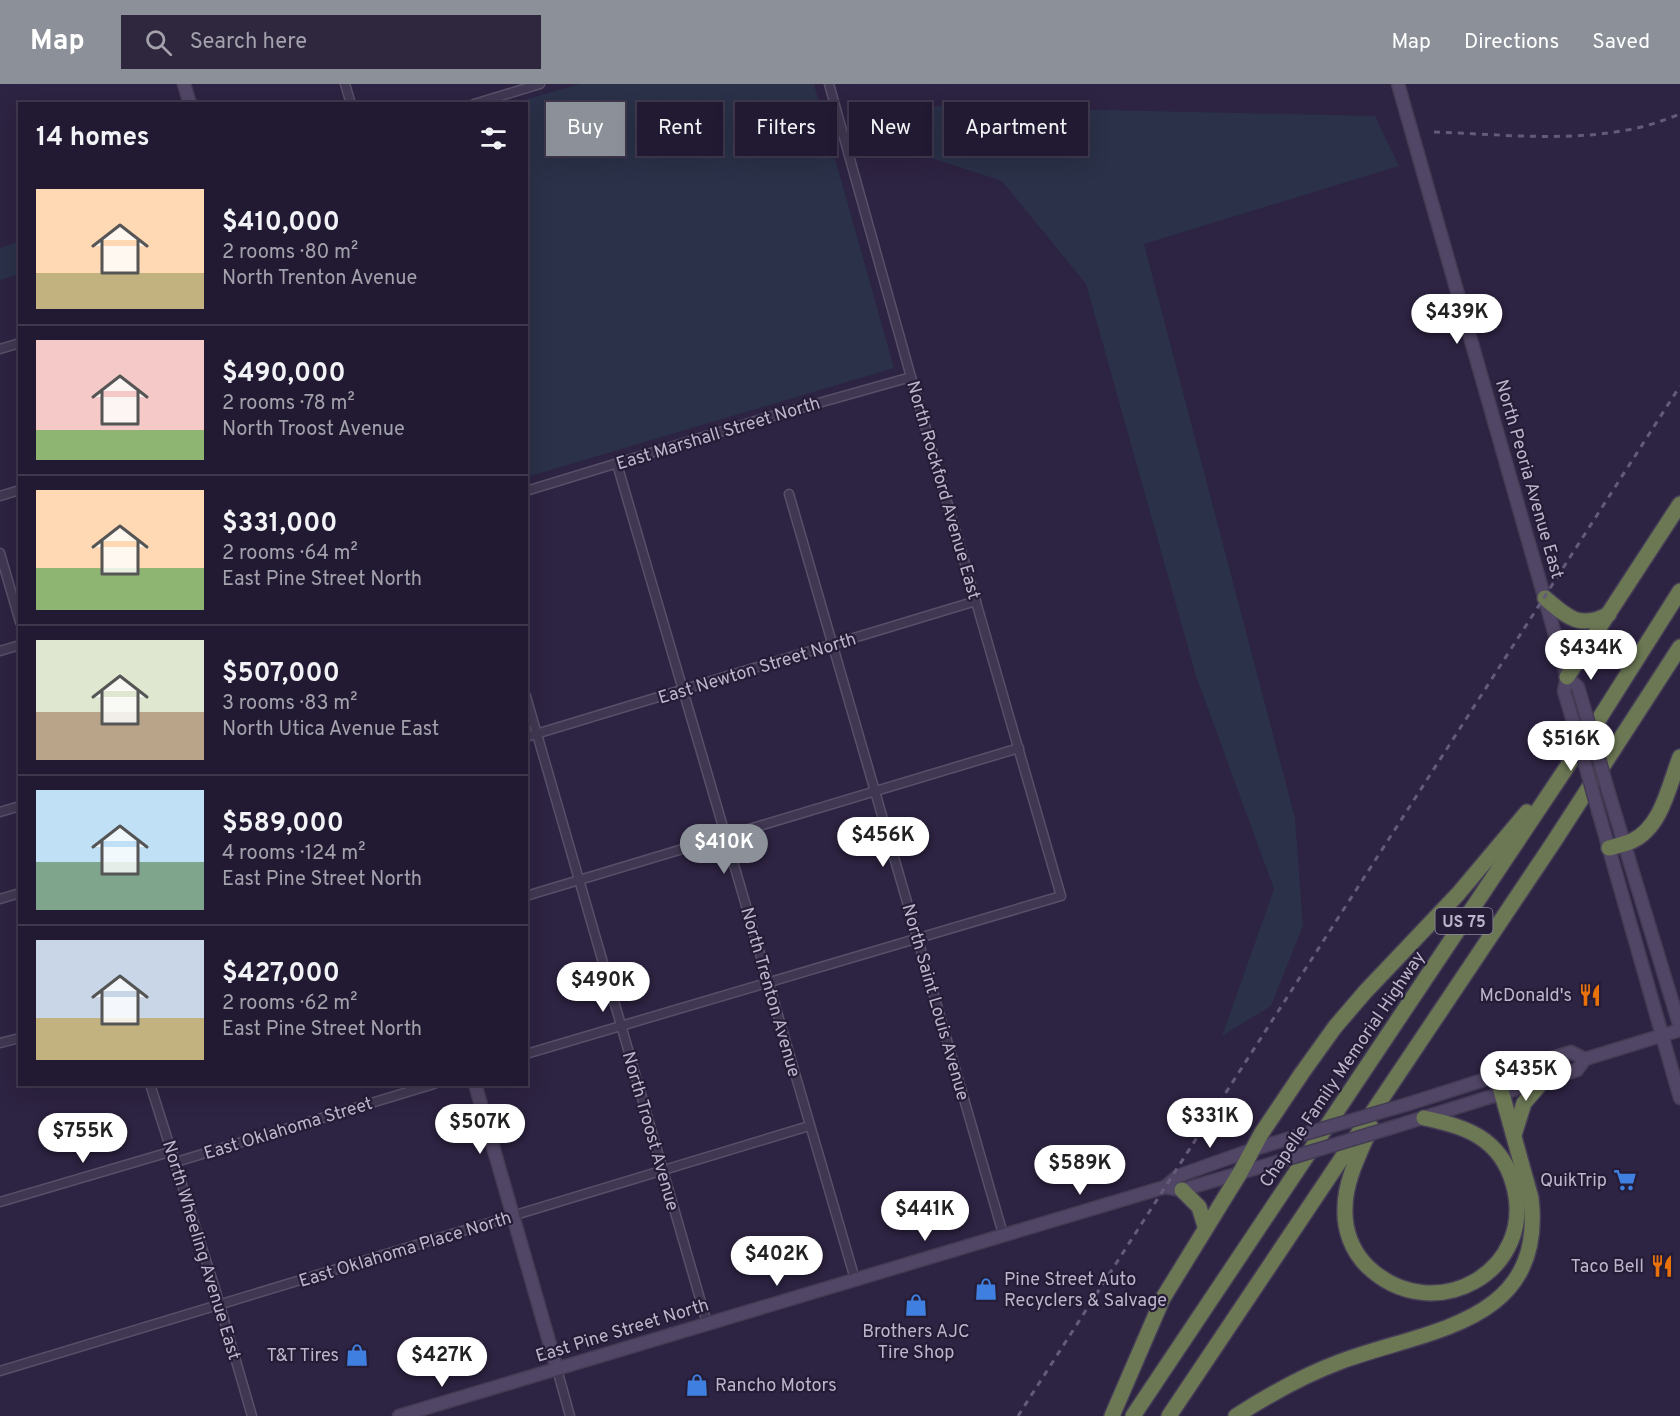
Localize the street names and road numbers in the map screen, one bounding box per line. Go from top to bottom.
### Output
street label: North Peoria Avenue East [1489,377,1568,582]
street label: North Rockford Avenue East [900,378,985,602]
street label: East Marshall Street North [614,392,823,476]
street label: East Newton Street North [656,628,859,711]
street label: North Saint Louis Avenue [895,901,974,1103]
street label: North Trenton Avenue [734,905,805,1080]
road number: US 75 [1436,908,1492,934]
street label: Chapelle Family Memorial Highway [1255,947,1431,1192]
street label: North Troost Avenue [616,1049,683,1214]
street label: East Oklahoma Street [201,1093,376,1166]
street label: North Wheeling Avenue East [156,1138,245,1363]
street label: East Oklahoma Place North [296,1207,515,1294]
street label: East Pine Street North [533,1294,712,1369]

